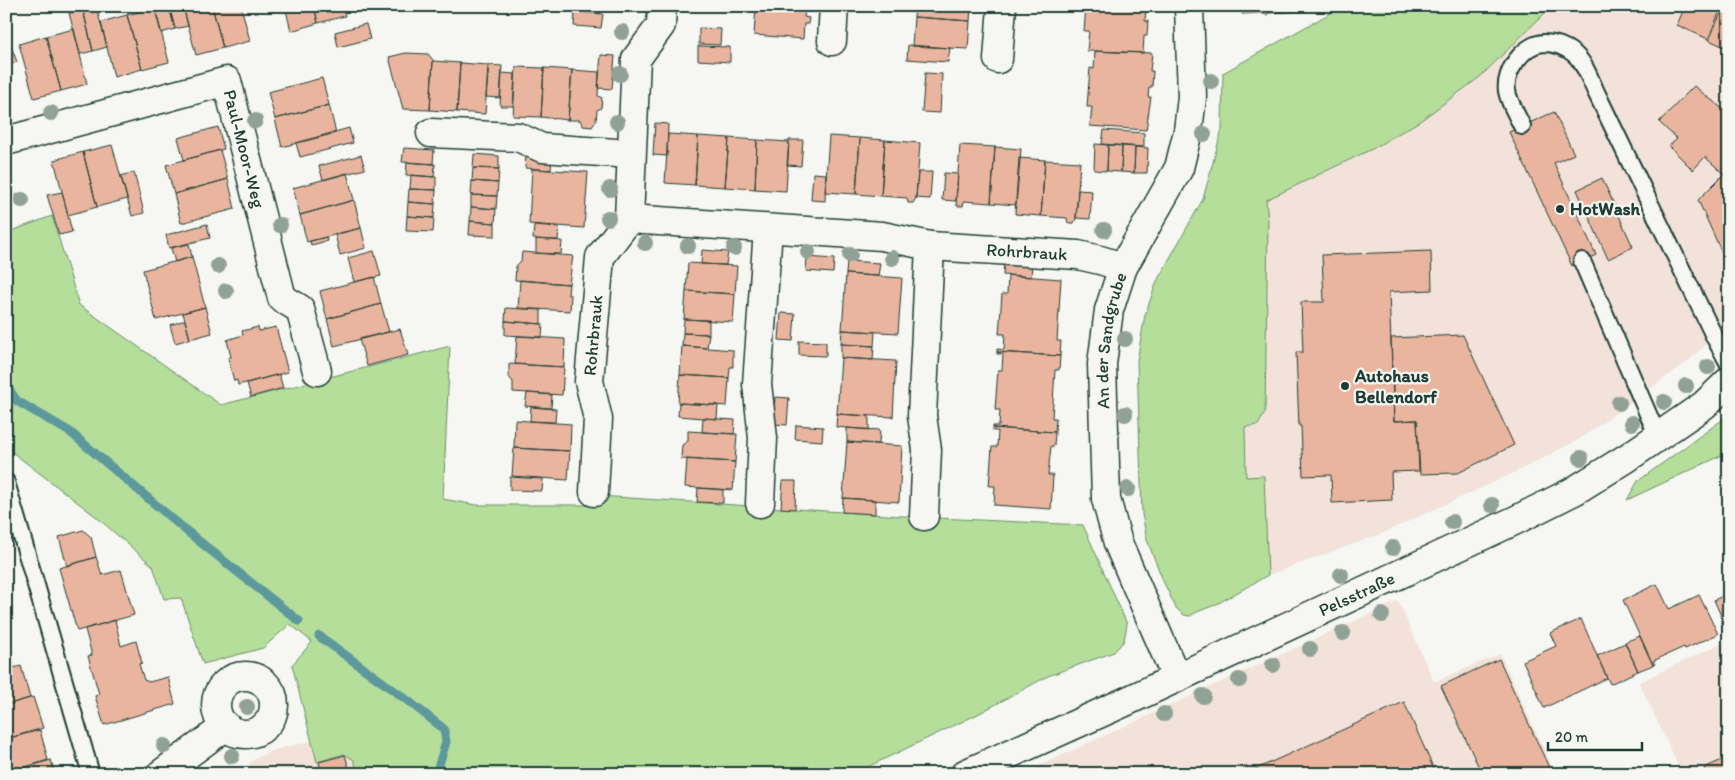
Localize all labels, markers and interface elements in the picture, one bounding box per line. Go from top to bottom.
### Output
street label: Paul-Moor-Weg [219,87,270,211]
place label: HotWash [1570,198,1641,220]
marker: HotWash [1554,203,1566,215]
street label: Rohrbrauk [986,238,1068,265]
street label: An der Sandgrube [1091,269,1132,409]
street label: Rohrbrauk [579,294,608,377]
place label: Autohaus Bellendorf [1354,365,1438,408]
marker: Autohaus Bellendorf [1339,380,1351,392]
street label: Pelsstraße [1315,567,1398,621]
scale bar [1548,720,1641,752]
text: 20 m [1555,728,1589,746]

